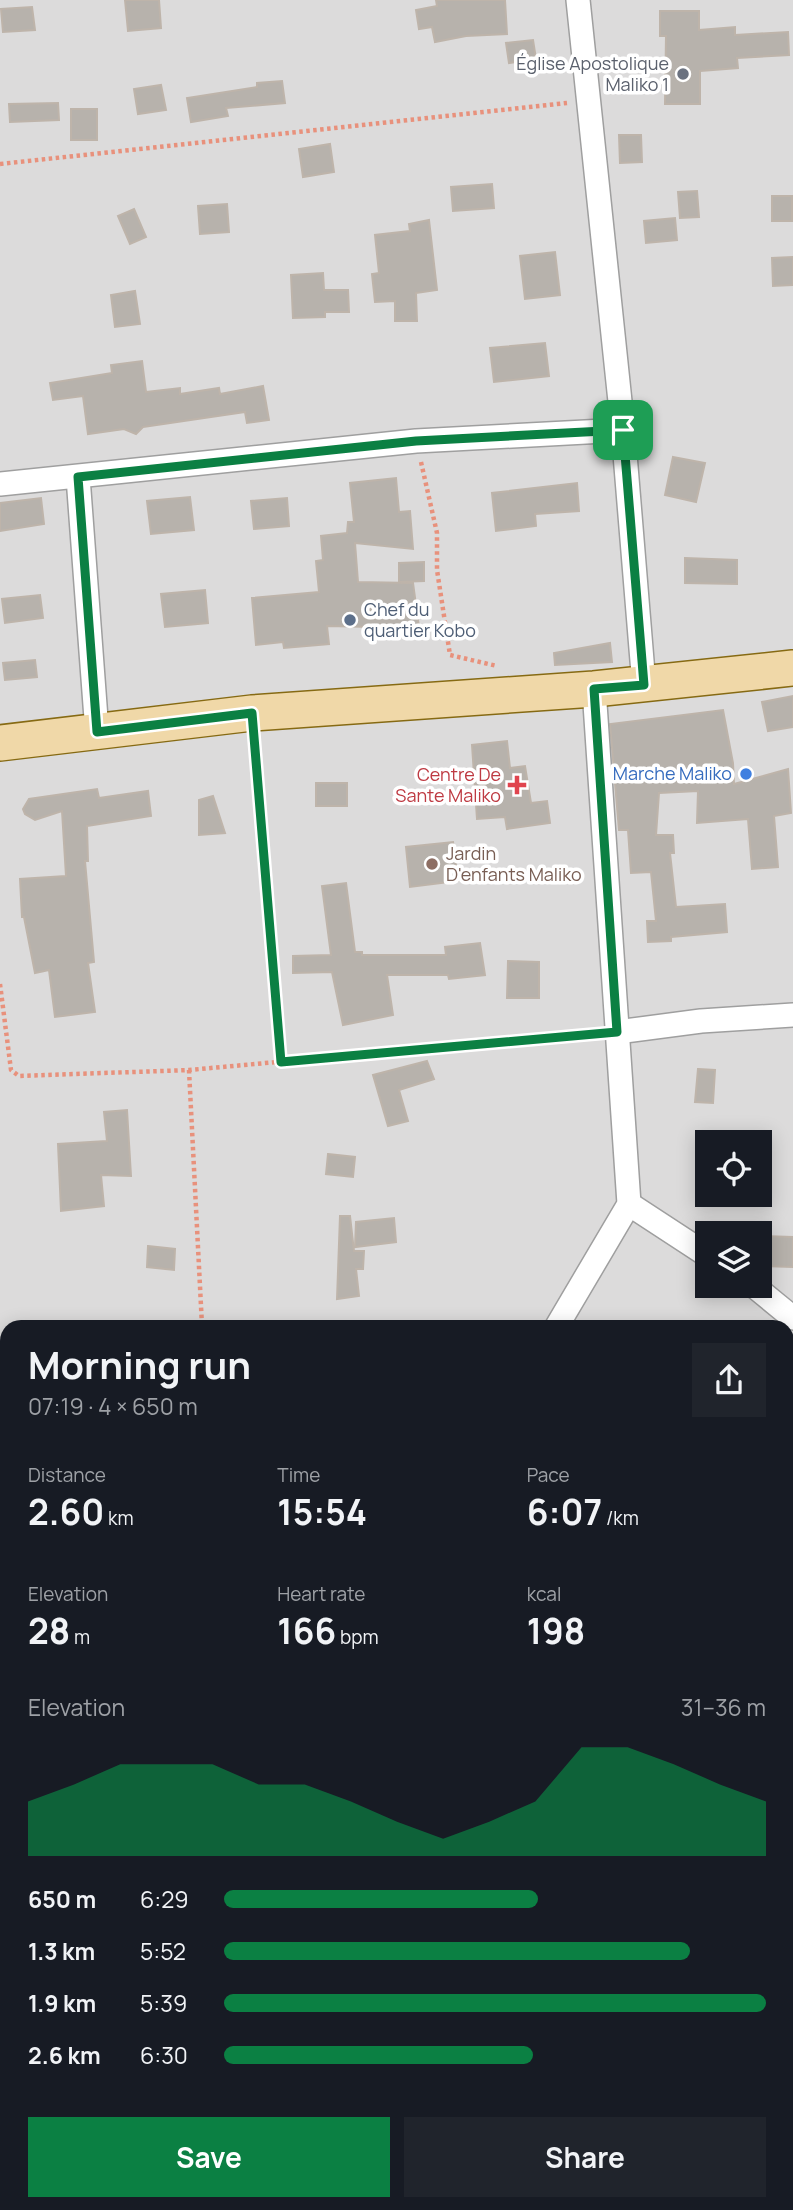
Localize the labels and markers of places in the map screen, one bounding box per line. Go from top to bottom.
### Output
place label: Église Apostolique Maliko 1 [516,51,669,96]
marker: Église Apostolique Maliko 1 [675,66,691,82]
pin [593,400,653,460]
place label: Chef du quartier Kobo [364,597,476,642]
marker: Chef du quartier Kobo [342,612,358,628]
place label: Marche Maliko [613,761,732,785]
place label: Centre De Sante Maliko [395,762,501,807]
marker: Marche Maliko [738,766,754,782]
marker: Centre De Sante Maliko [507,775,527,795]
place label: Jardin D'enfants Maliko [446,841,582,886]
marker: Jardin D'enfants Maliko [424,856,440,872]

